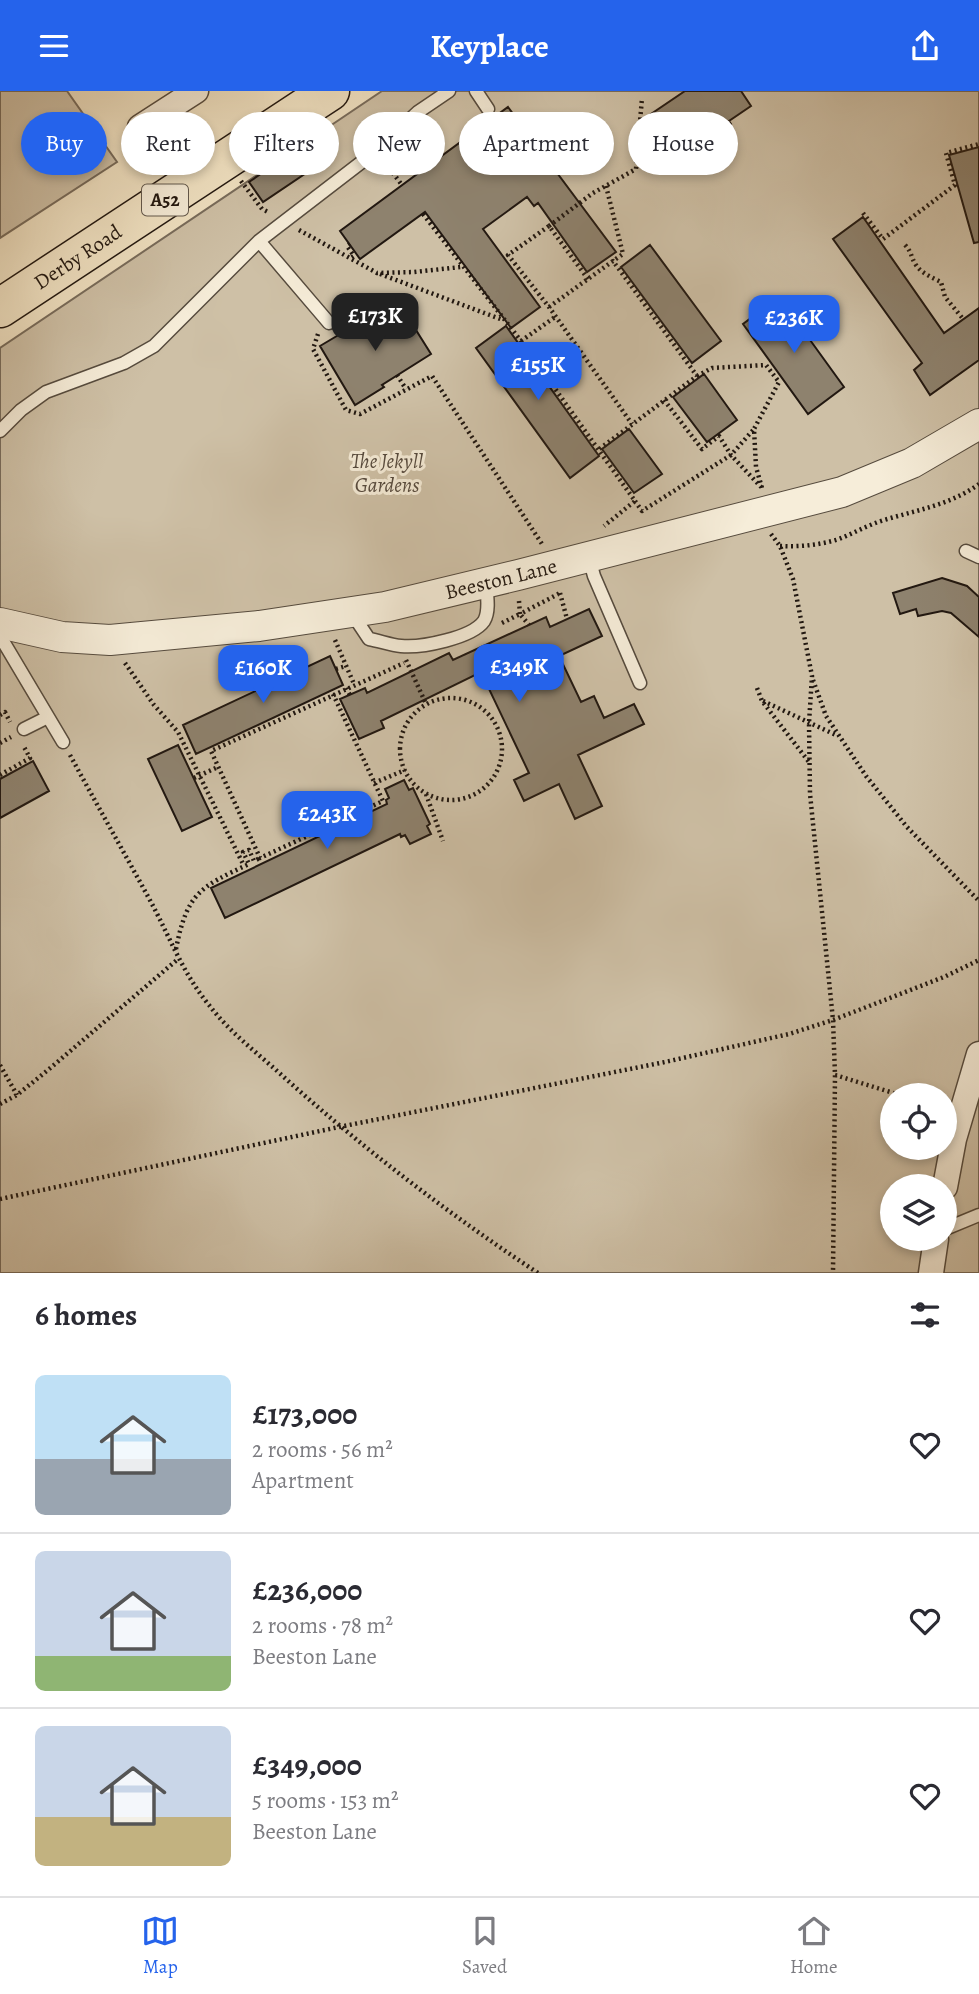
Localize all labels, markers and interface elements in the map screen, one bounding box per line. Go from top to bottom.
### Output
text: Keyplace [430,24,549,68]
icon: menu [35,27,73,65]
icon: share [906,27,944,65]
chip: Buy [21,112,107,175]
chip: Rent [121,112,215,175]
chip: Filters [229,112,339,175]
chip: New [353,112,445,175]
chip: Apartment [459,112,614,175]
chip: House [628,112,738,175]
road number: A52 [142,185,188,215]
street label: Derby Road [28,217,128,296]
pin: £173K [326,293,424,353]
pin: £236K [745,295,843,355]
text: £173K [348,300,403,331]
text: £236K [765,302,823,333]
pin: £155K [489,343,587,402]
text: £155K [511,349,565,380]
park label: The Jekyll Gardens [351,447,424,499]
street label: Beeston Lane [442,552,560,606]
pin: £160K [214,645,312,705]
pin: £349K [470,645,568,704]
text: £349K [490,651,548,682]
text: £160K [234,652,292,683]
pin: £243K [278,791,376,851]
text: £243K [298,798,356,829]
map controls [880,1083,957,1251]
button: locate [880,1083,957,1160]
button: layers [880,1174,957,1251]
text: 6 homes [35,1295,137,1335]
icon: filters [906,1296,944,1334]
text: £173,000 [252,1394,357,1434]
icon: home [91,1403,175,1487]
icon: heart [906,1426,944,1464]
text: 2 rooms · 56 m² [252,1434,393,1465]
text: Apartment [252,1465,354,1496]
text: £236,000 [252,1570,362,1610]
icon: home [91,1579,175,1663]
icon: heart [906,1602,944,1640]
text: 2 rooms · 78 m² [252,1610,393,1641]
text: Beeston Lane [252,1641,377,1672]
text: £349,000 [252,1745,362,1785]
icon: home [91,1754,175,1838]
icon: heart [906,1777,944,1815]
text: 5 rooms · 153 m² [252,1785,399,1816]
text: Beeston Lane [252,1816,377,1847]
tab: Map [141,1912,179,1980]
tab: Saved [462,1912,507,1980]
tab: Home [790,1912,838,1980]

